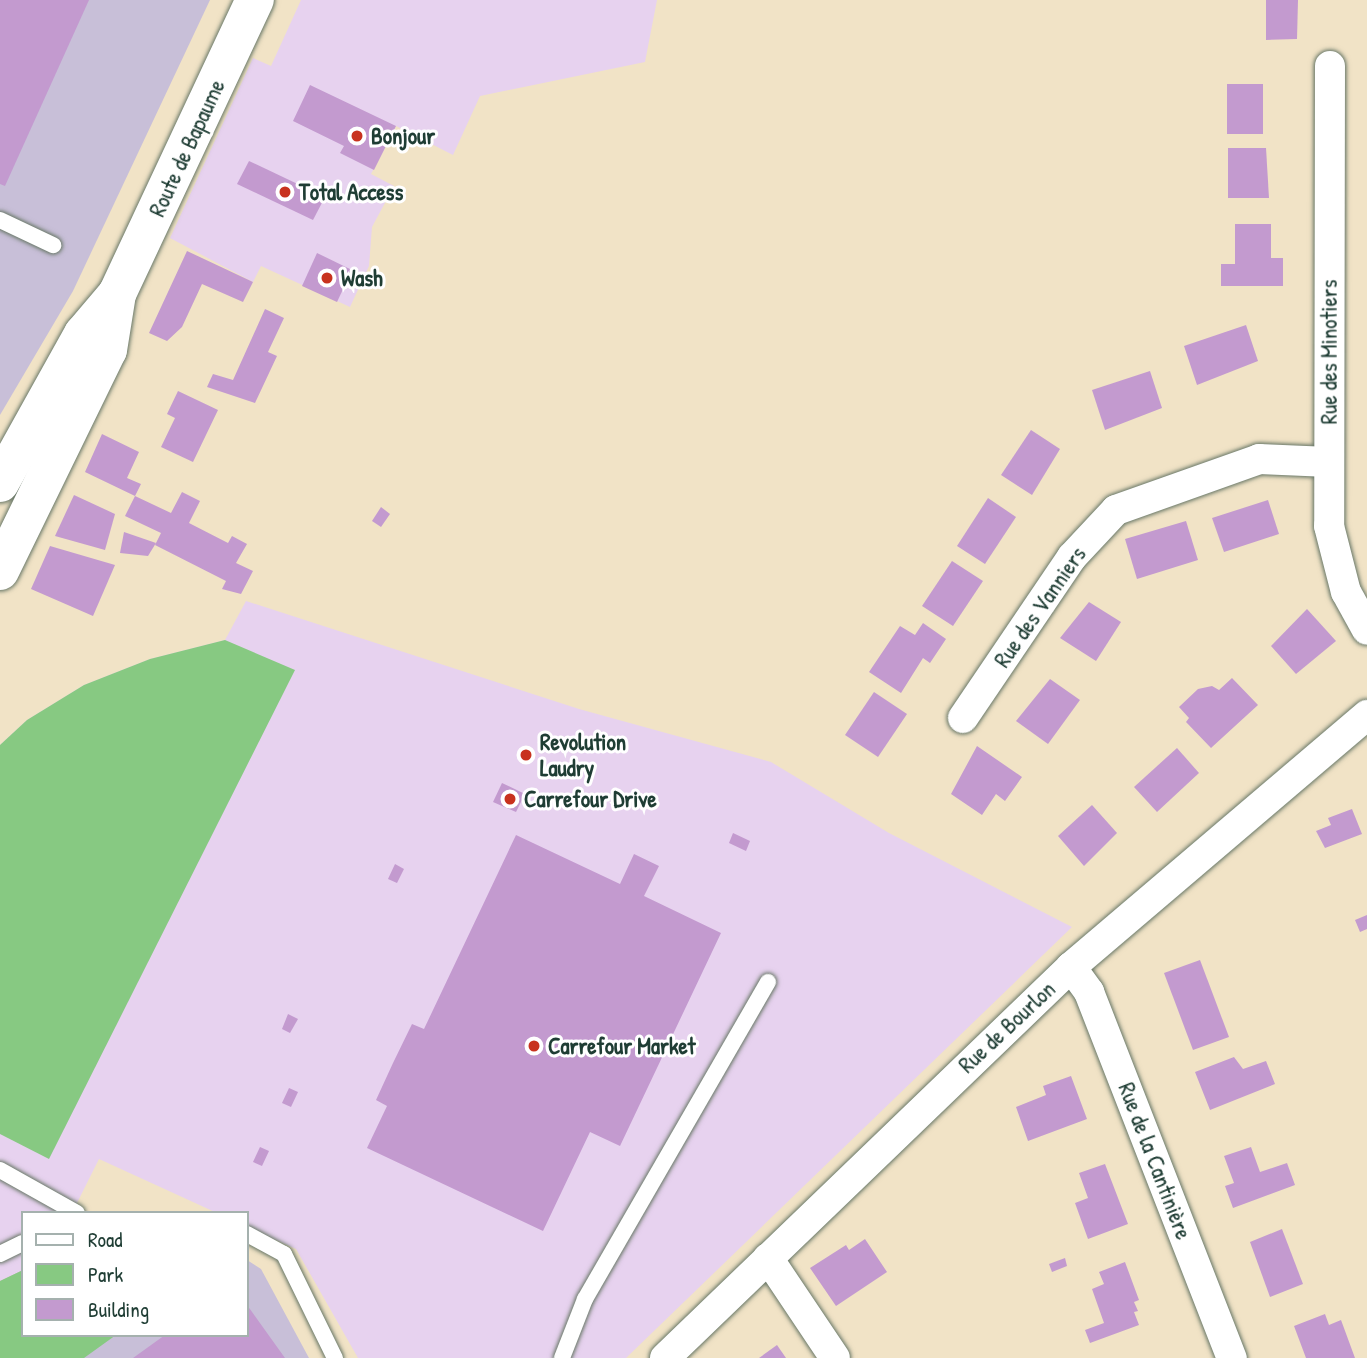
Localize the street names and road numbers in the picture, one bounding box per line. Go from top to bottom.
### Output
street label: Route de Bapaume [143,75,231,221]
street label: Rue des Minotiers [1315,280,1343,424]
street label: Rue des Vanniers [988,541,1092,673]
street label: Rue de Bourlon [953,975,1061,1079]
street label: Rue de la Cantinière [1112,1079,1198,1243]

